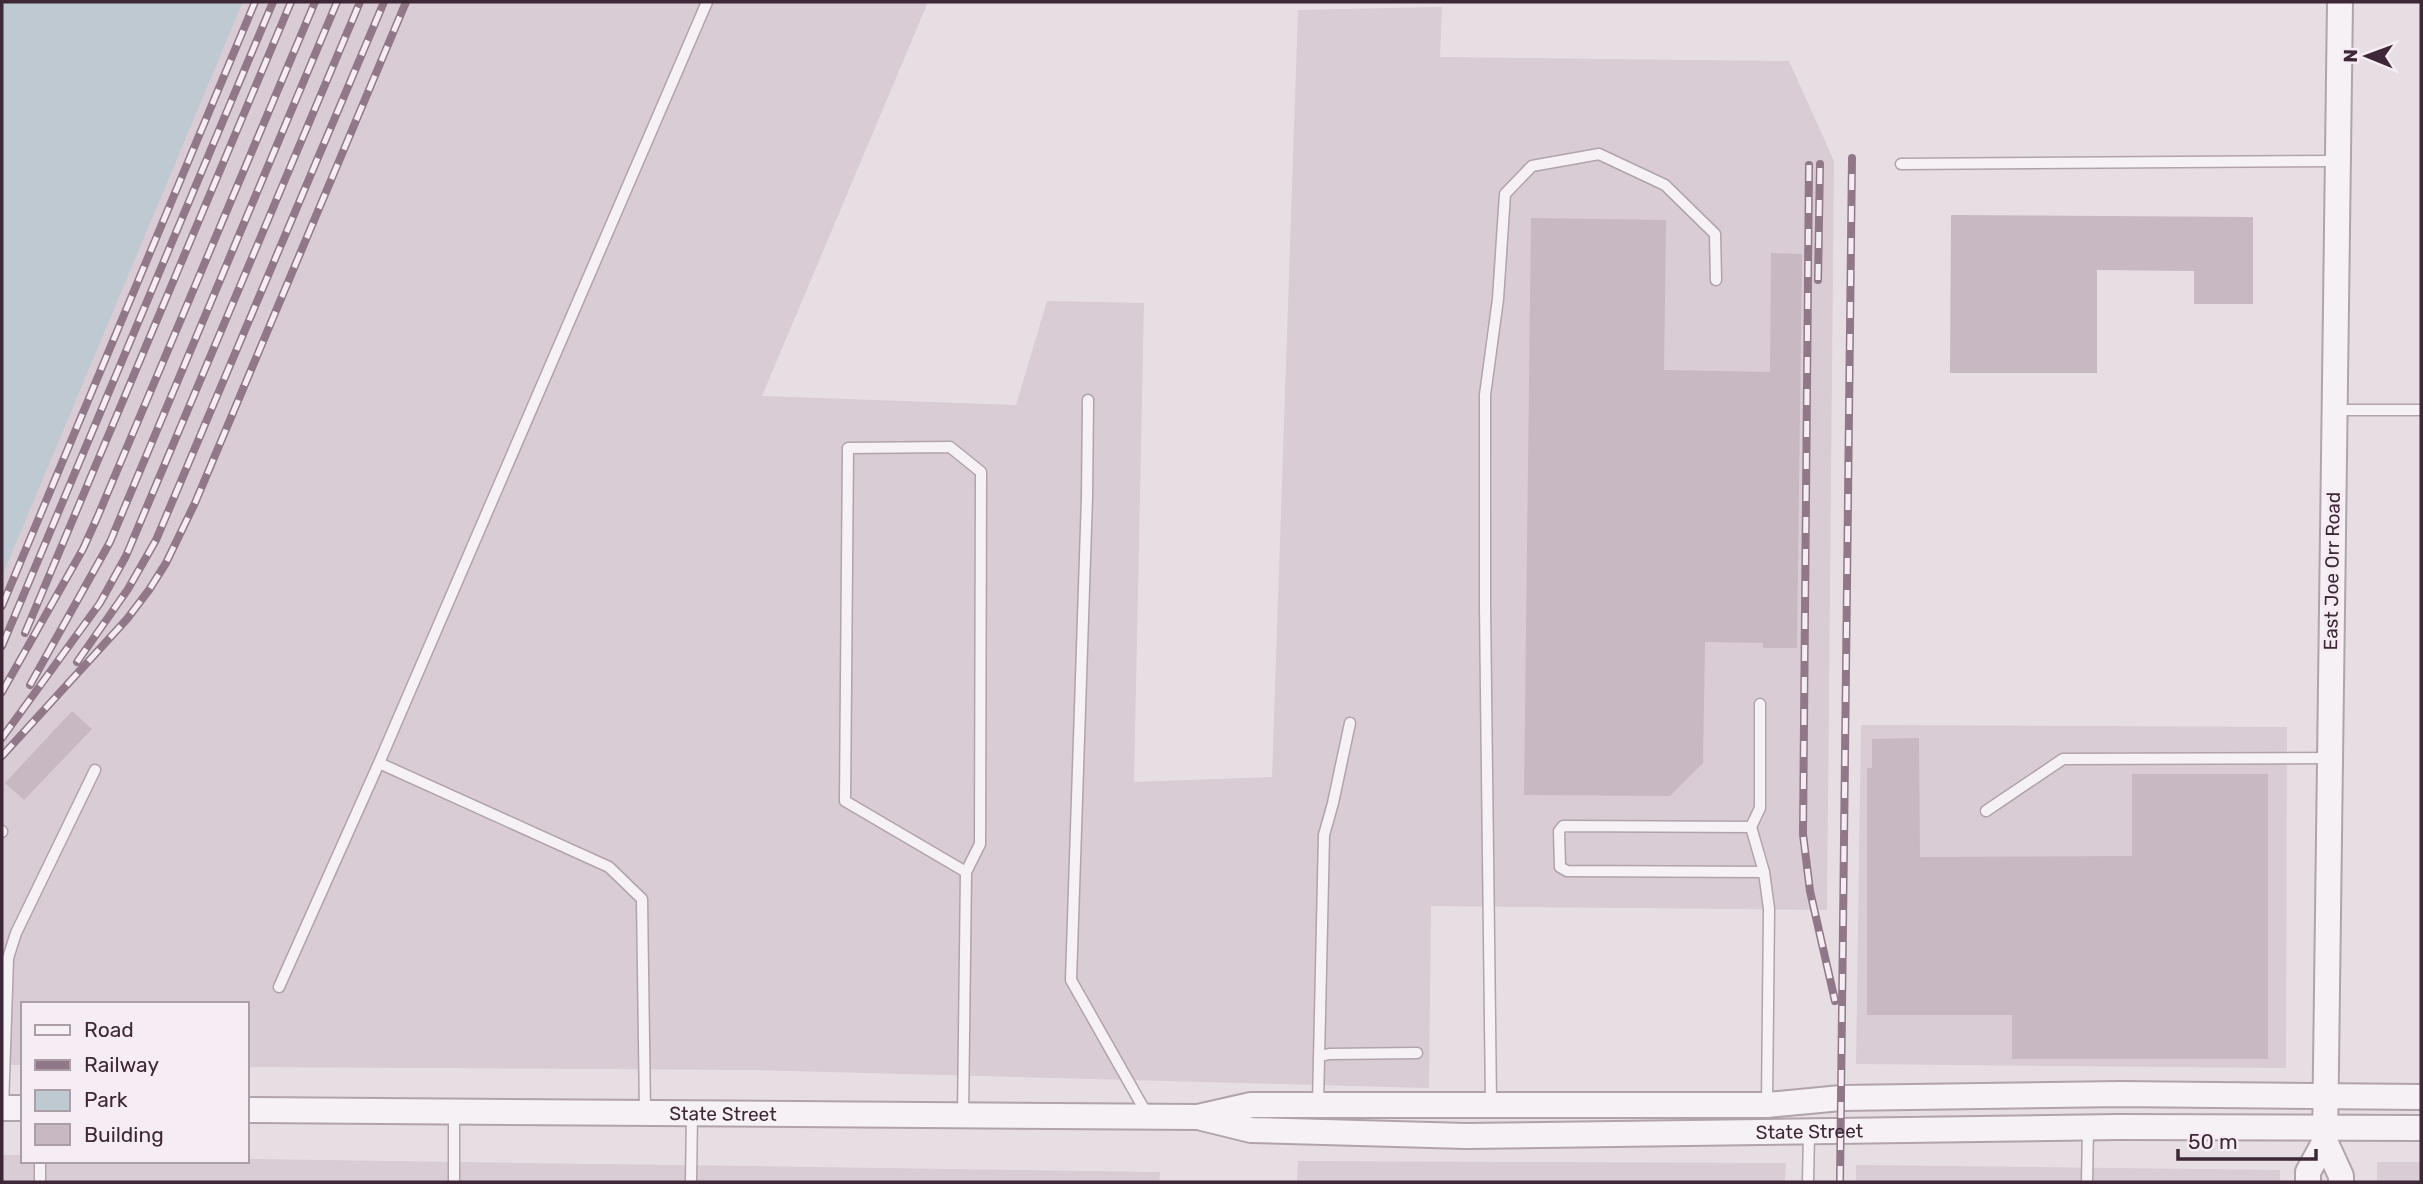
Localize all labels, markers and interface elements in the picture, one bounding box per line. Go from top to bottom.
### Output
north arrow [2332,21,2402,91]
text: N [2339,49,2362,63]
street label: East Joe Orr Road [2319,492,2345,650]
legend [21,1002,248,1163]
text: Road [84,1017,134,1042]
text: Railway [84,1052,159,1077]
text: Park [84,1087,128,1112]
street label: State Street [669,1102,777,1125]
scale bar [2178,1118,2316,1162]
street label: State Street [1756,1119,1864,1143]
text: Building [84,1122,164,1147]
text: 50 m [2188,1129,2238,1154]

